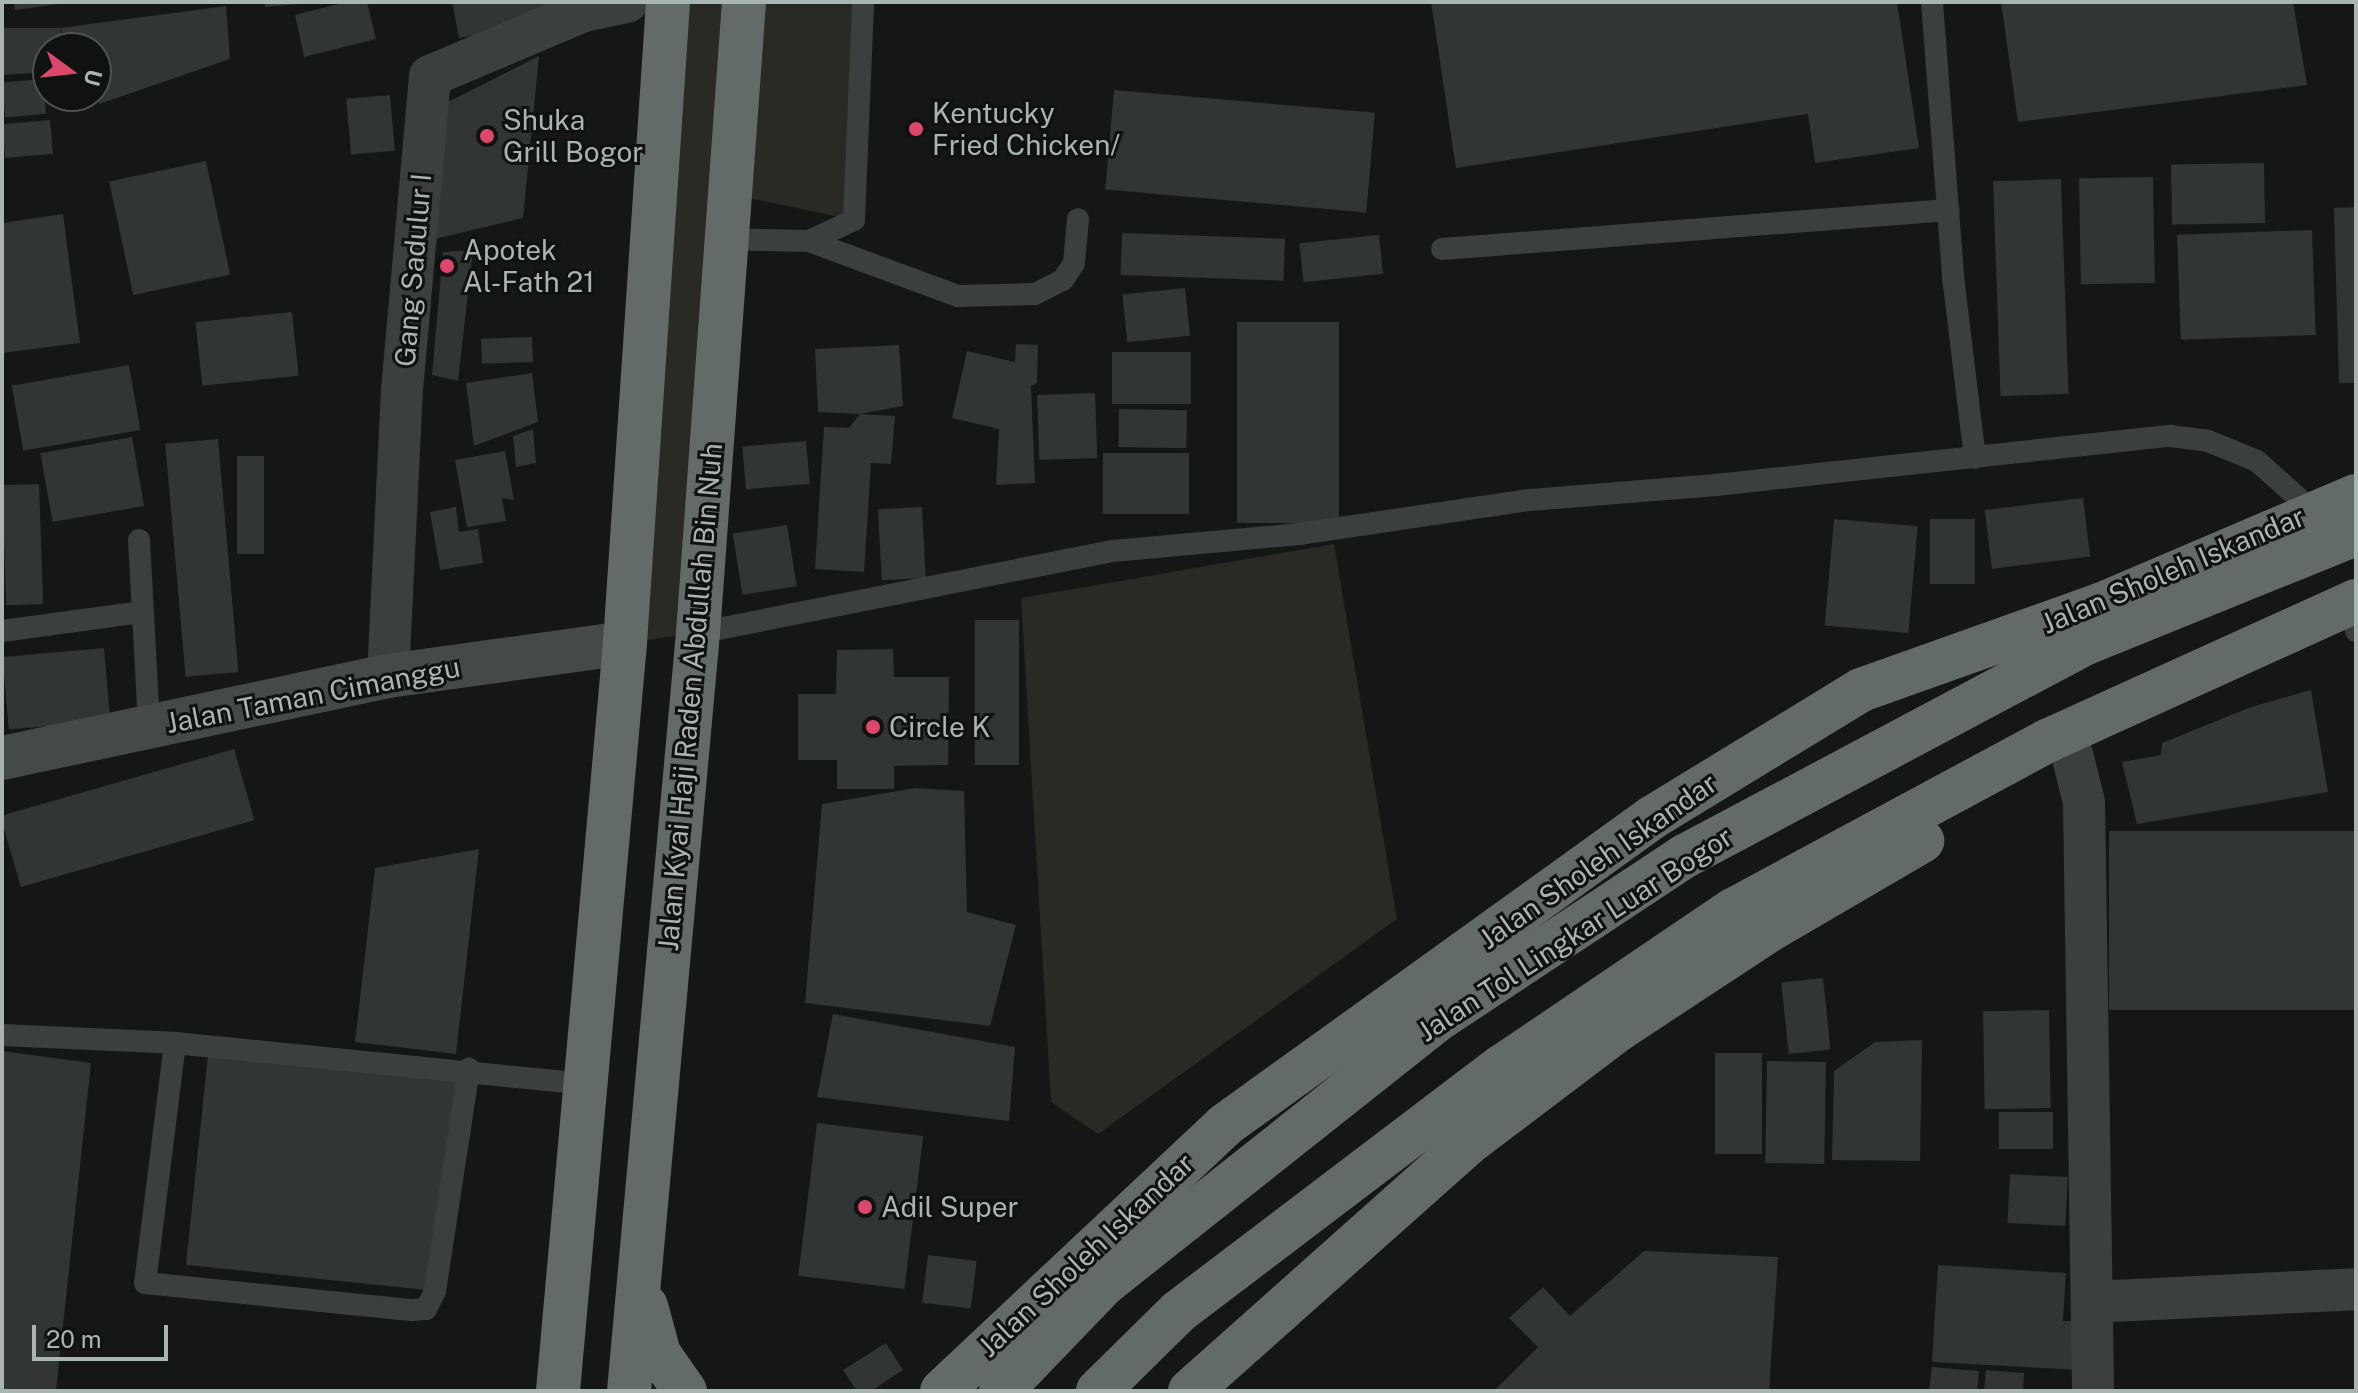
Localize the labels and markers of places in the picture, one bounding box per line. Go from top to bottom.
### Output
place label: Kentucky Fried Chicken/ [932,96,1120,162]
place label: Shuka Grill Bogor [503,103,643,169]
marker: Kentucky Fried Chicken/ [907,120,925,138]
marker: Shuka Grill Bogor [478,127,496,145]
place label: Apotek Al-Fath 21 [463,233,595,299]
marker: Apotek Al-Fath 21 [438,257,456,275]
place label: Circle K [889,710,991,744]
marker: Circle K [864,718,882,736]
place label: Adil Super [881,1190,1018,1224]
marker: Adil Super [856,1198,874,1216]

